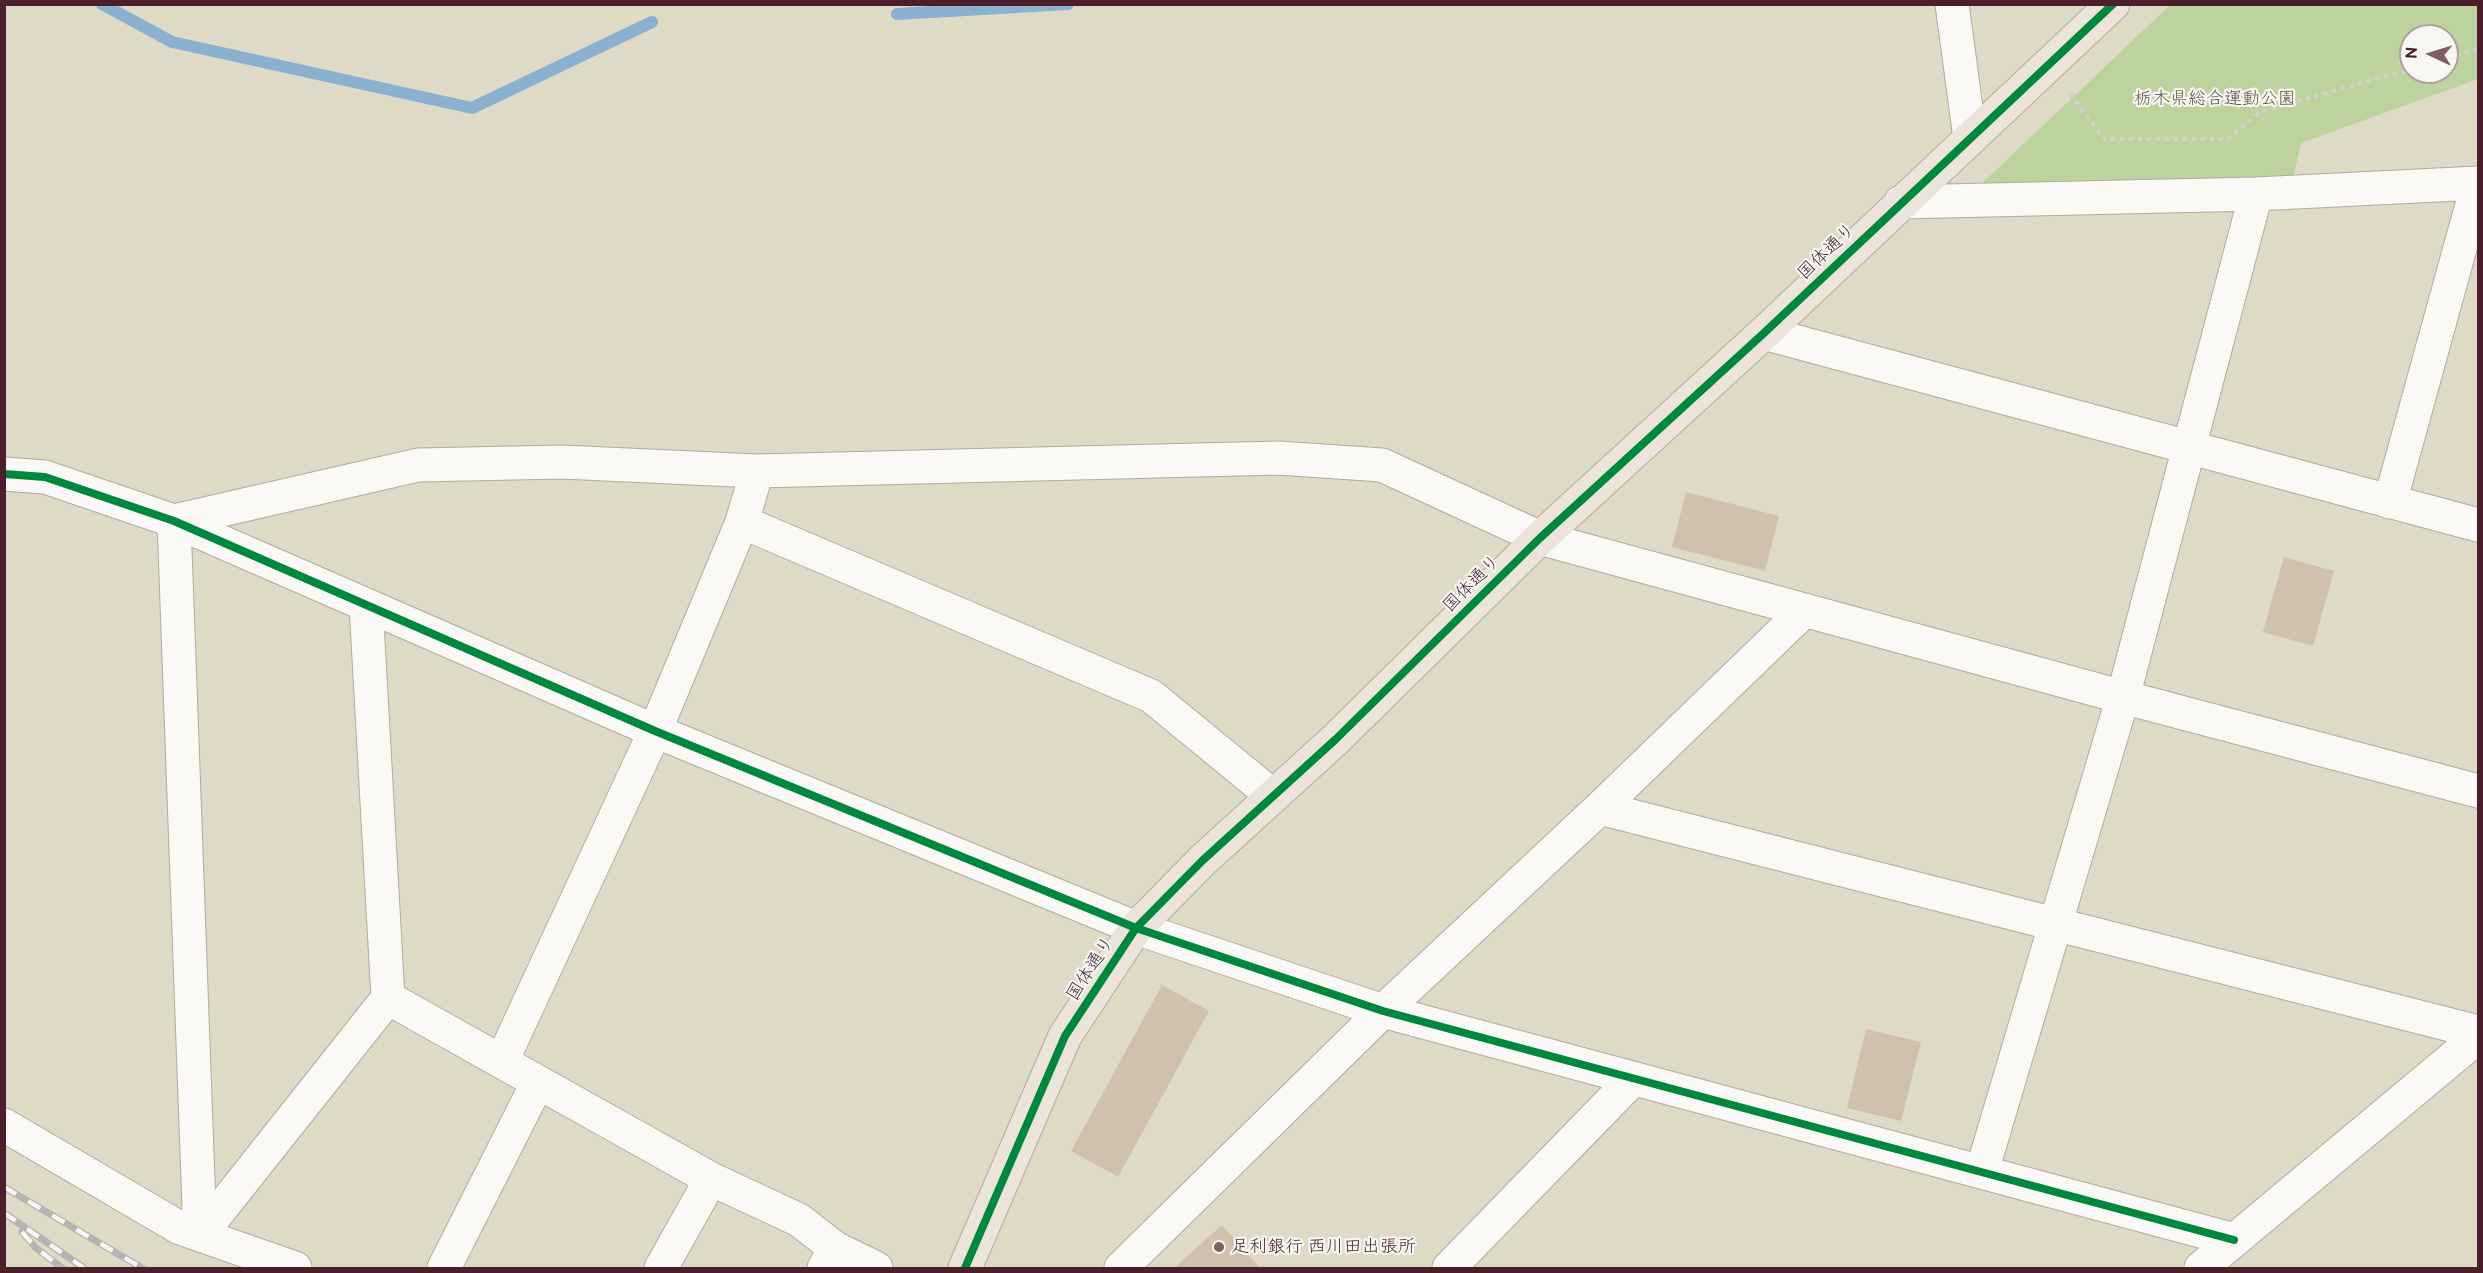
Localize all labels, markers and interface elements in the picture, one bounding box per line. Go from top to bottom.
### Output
north arrow [2399,24,2459,84]
text: N [2403,46,2422,60]
park label: 栃木県総合運動公園 [2134,88,2296,110]
street label: 国体通り [1794,219,1860,285]
street label: 国体通り [1439,551,1505,617]
street label: 国体通り [1062,933,1120,1005]
place label: 足利銀行 西川田出張所 [1231,1236,1416,1258]
marker: 足利銀行 西川田出張所 [1212,1240,1226,1254]

